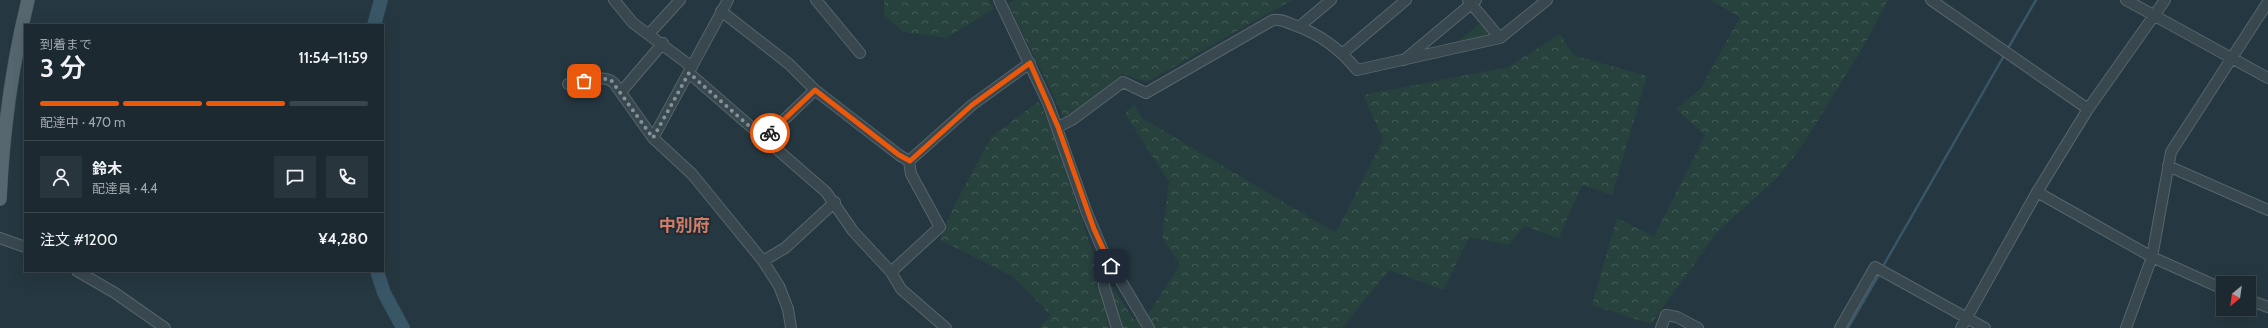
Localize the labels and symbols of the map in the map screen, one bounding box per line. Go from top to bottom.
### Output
pin [567,64,601,98]
courier [750,113,790,153]
district label: 中別府 [659,215,710,235]
pin [1094,249,1128,283]
north arrow [2216,276,2256,316]

